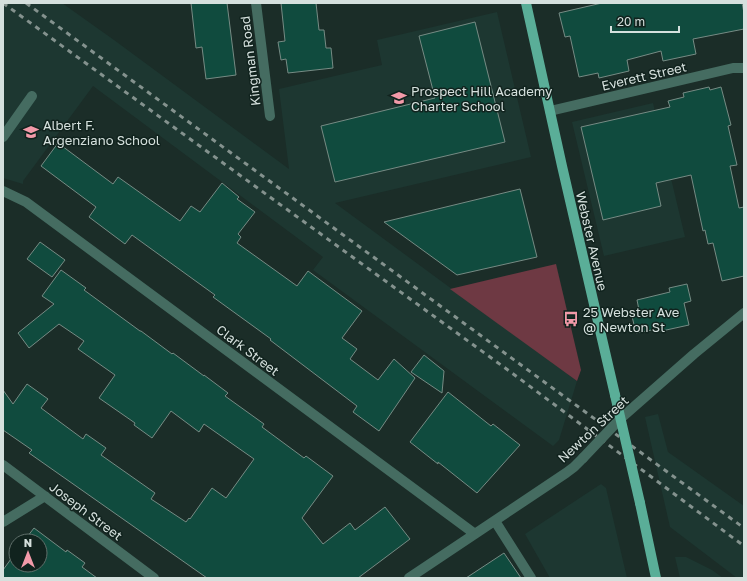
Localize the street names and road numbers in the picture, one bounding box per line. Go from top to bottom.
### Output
street label: Kingman Road [237,15,263,107]
street label: Everett Street [600,58,688,94]
street label: Webster Avenue [573,190,611,292]
street label: Clark Street [213,321,283,379]
street label: Newton Street [554,392,632,466]
street label: Joseph Street [46,478,126,544]

